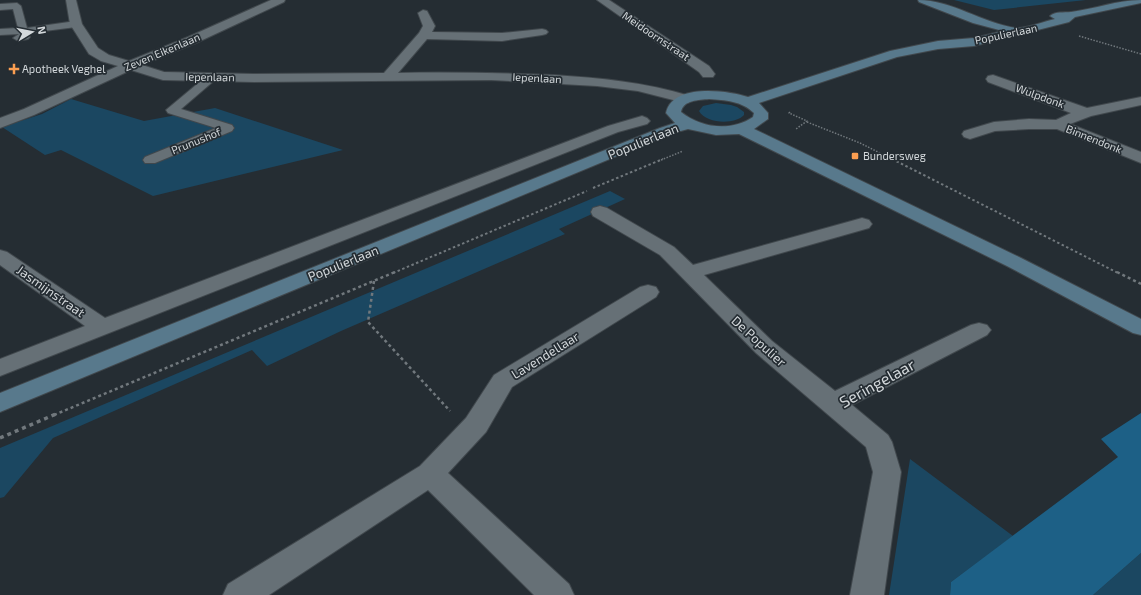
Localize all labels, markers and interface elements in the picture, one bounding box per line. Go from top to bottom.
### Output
street label: Meidoornstraat [620,8,692,63]
north arrow [12,12,52,52]
street label: Populierlaan [974,21,1038,46]
text: N [35,25,49,35]
street label: Zeven Eikenlaan [122,30,202,73]
place label: Apotheek Veghel [22,62,106,75]
marker: Apotheek Veghel [9,64,19,74]
street label: Iepenlaan [185,70,235,83]
street label: Iepenlaan [512,70,562,85]
street label: Wulpdonk [1014,81,1067,110]
street label: Populierlaan [605,120,681,162]
street label: Binnendonk [1064,121,1124,156]
street label: Prunushof [169,124,223,156]
place label: Bundersweg [863,149,926,162]
marker: Bundersweg [850,151,860,161]
street label: Populierlaan [305,242,381,284]
street label: Jasmijnstraat [14,262,88,320]
street label: De Populier [728,312,790,370]
street label: Lavendellaar [508,328,582,382]
street label: Seringelaar [836,354,918,411]

